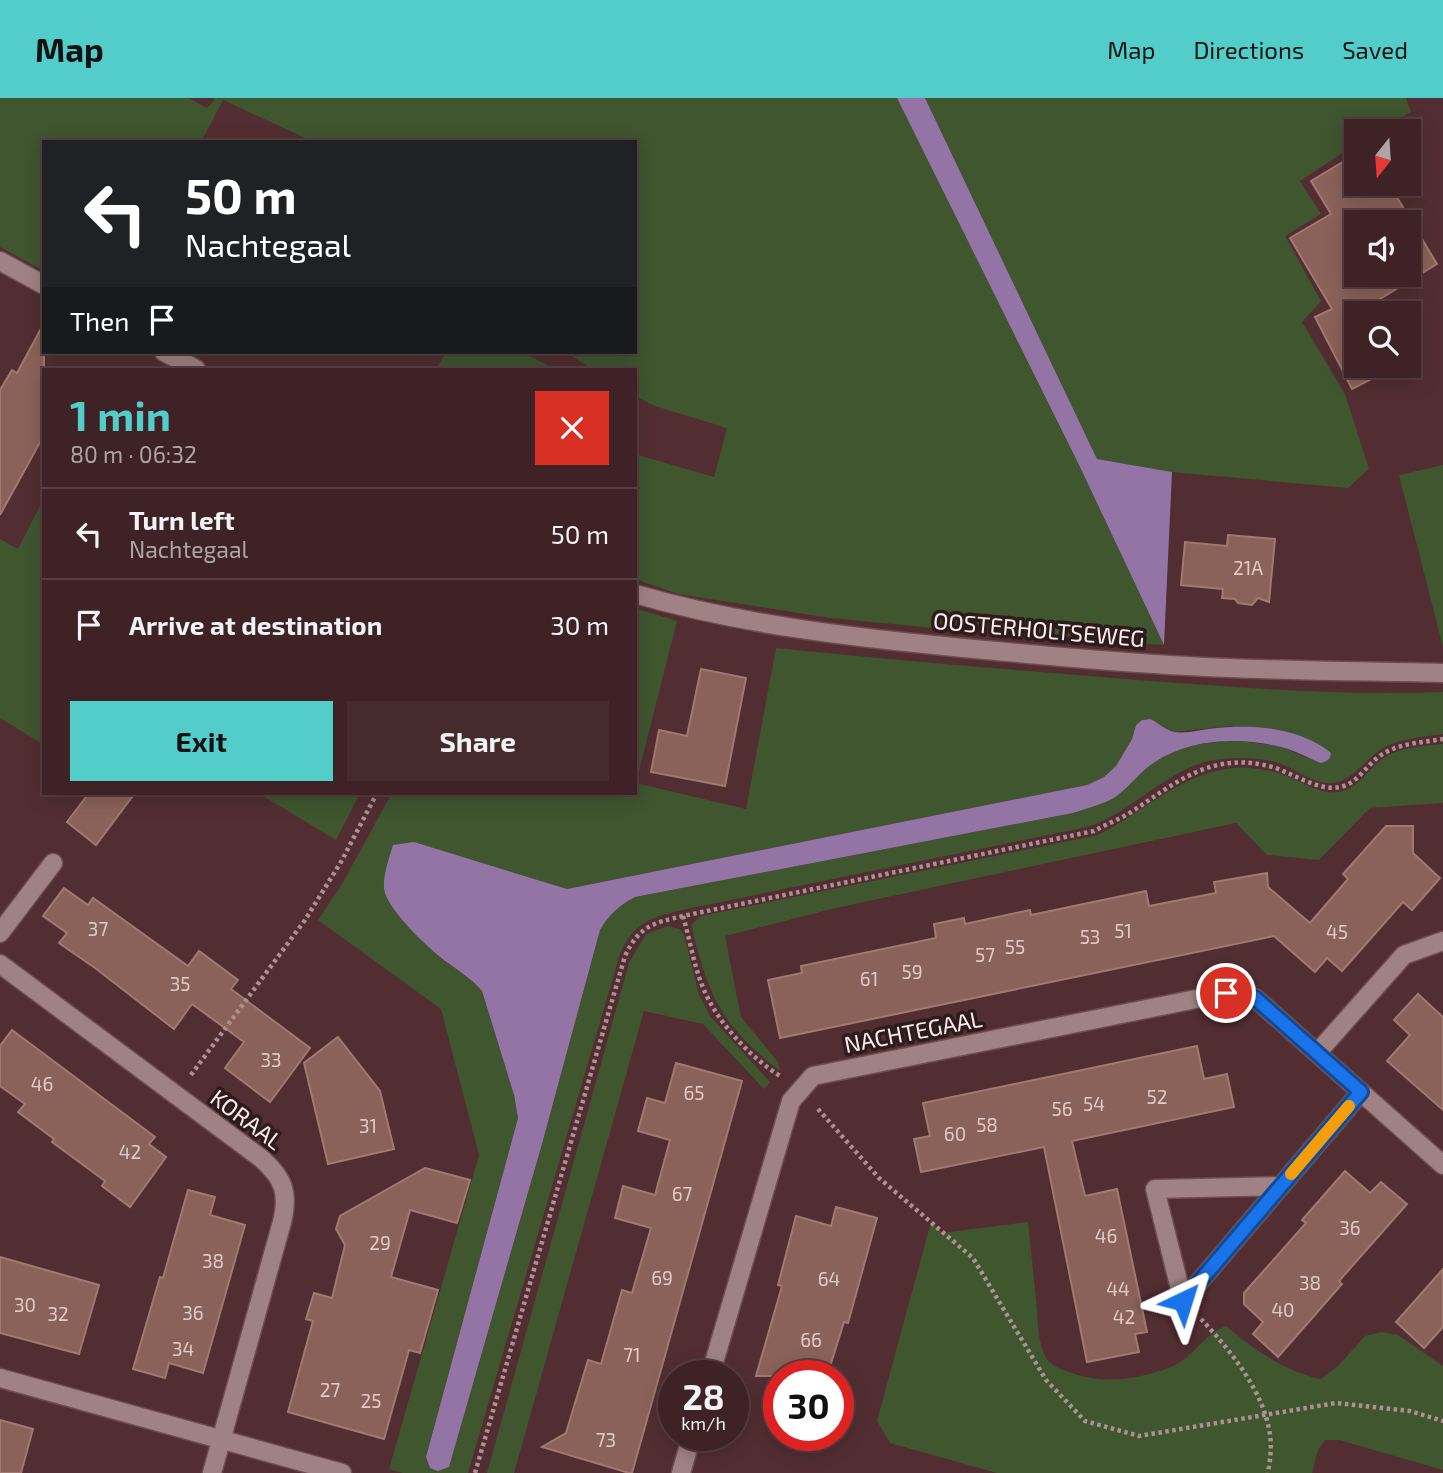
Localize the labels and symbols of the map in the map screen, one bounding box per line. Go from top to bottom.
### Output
north arrow [1344,119,1421,196]
house number: 21A [1233,556,1263,579]
street label: OOSTERHOLTSEWEG [932,606,1146,652]
house number: 37 [88,917,108,940]
house number: 51 [1114,919,1132,942]
house number: 45 [1326,920,1348,943]
house number: 53 [1080,925,1100,948]
house number: 55 [1005,935,1025,958]
house number: 57 [975,943,995,966]
house number: 59 [901,960,923,983]
pin [1196,963,1256,1023]
house number: 61 [860,967,878,990]
house number: 35 [170,972,190,995]
street label: NACHTEGAAL [842,1004,985,1058]
house number: 33 [260,1048,282,1071]
house number: 46 [31,1072,53,1095]
house number: 65 [683,1081,705,1104]
street label: KORAAL [205,1083,289,1155]
house number: 52 [1147,1085,1167,1108]
house number: 54 [1083,1092,1105,1115]
house number: 56 [1051,1097,1073,1120]
house number: 58 [976,1113,998,1136]
house number: 31 [359,1114,377,1137]
house number: 60 [944,1122,966,1145]
house number: 42 [119,1140,141,1163]
house number: 67 [672,1182,693,1205]
house number: 36 [1339,1216,1361,1239]
house number: 46 [1095,1224,1117,1247]
house number: 29 [369,1231,391,1254]
house number: 38 [202,1249,224,1272]
position arrow [1146,1264,1220,1338]
house number: 69 [651,1266,673,1289]
house number: 64 [818,1267,840,1290]
house number: 38 [1299,1271,1321,1294]
house number: 44 [1106,1277,1130,1300]
house number: 30 [14,1293,36,1316]
house number: 40 [1271,1298,1295,1321]
house number: 36 [182,1301,204,1324]
house number: 32 [47,1302,69,1325]
house number: 42 [1113,1305,1135,1328]
house number: 66 [800,1328,822,1351]
house number: 34 [172,1337,194,1360]
house number: 71 [623,1343,641,1366]
speed limit sign: 30 [763,1360,854,1451]
house number: 27 [320,1378,340,1401]
house number: 25 [361,1389,381,1412]
house number: 73 [596,1428,616,1451]

